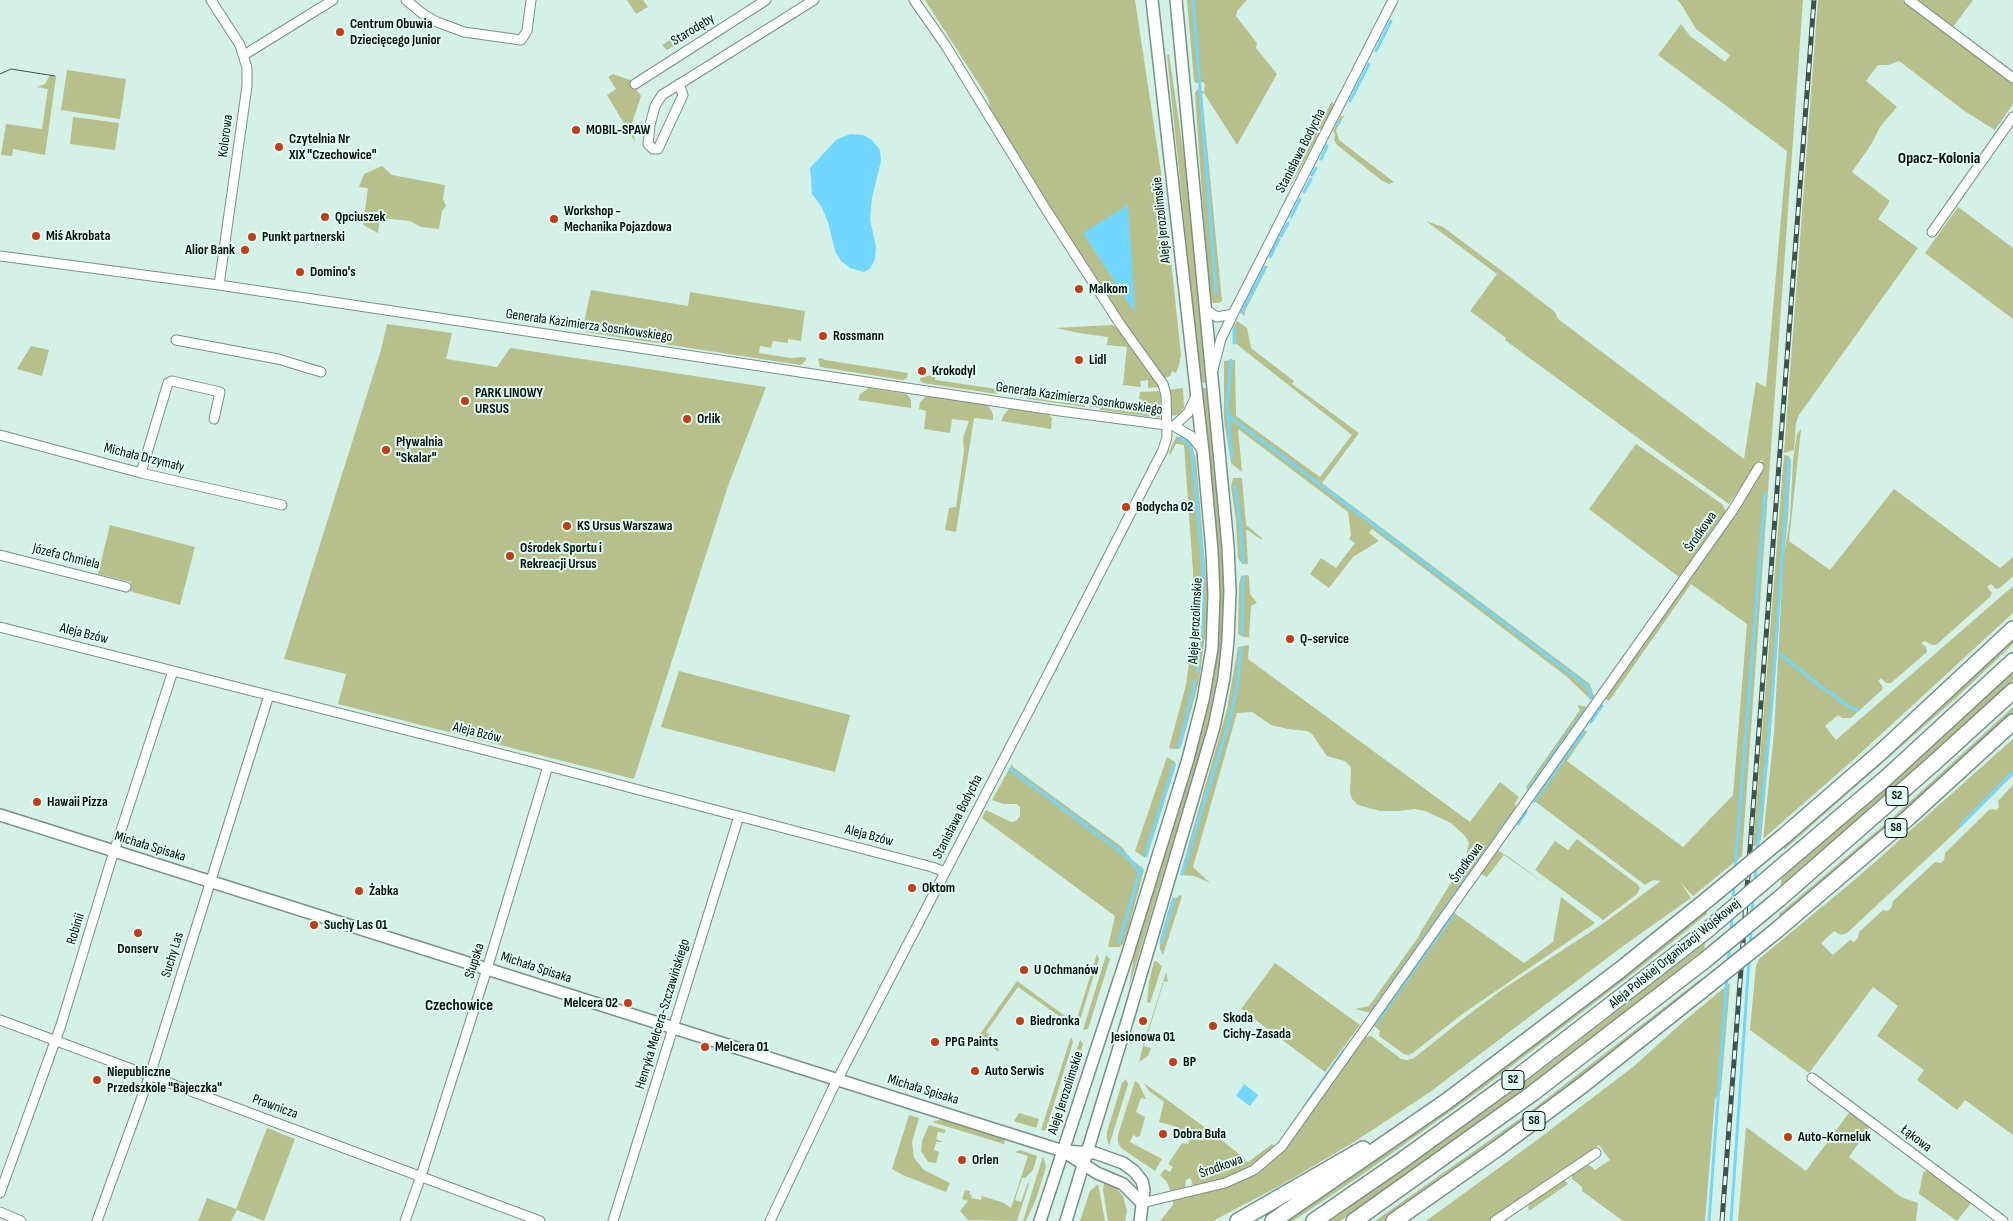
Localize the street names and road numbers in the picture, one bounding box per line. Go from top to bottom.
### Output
street label: Starodęby [668,10,718,50]
street label: Stanisława Bodycha [1272,106,1330,196]
street label: Kolorowa [215,114,237,158]
street label: Aleje Jerozolimskie [1149,176,1175,264]
street label: Generała Kazimierza Sosnkowskiego [504,306,674,346]
street label: Generała Kazimierza Sosnkowskiego [994,379,1164,419]
street label: Michała Drzymały [102,440,186,476]
street label: Środkowa [1681,509,1721,555]
street label: Józefa Chmiela [31,541,101,573]
street label: Aleje Jerozolimskie [1185,577,1207,665]
street label: Aleja Bzów [58,620,110,648]
street label: Aleja Bzów [451,719,503,747]
street label: Stanisława Bodycha [929,772,987,862]
road number: S2 [1886,786,1908,806]
road number: S8 [1885,818,1907,838]
street label: Aleja Bzów [843,822,895,850]
street label: Michała Spisaka [112,828,188,866]
street label: Środkowa [1447,840,1487,886]
street label: Aleja Polskiej Organizacji Wojskowej [1606,896,1744,1012]
street label: Robinii [63,911,89,947]
street label: Suchy Las [158,930,188,980]
street label: Henryka Melcera-Szczawińskiego [632,937,694,1091]
street label: Słupska [461,941,489,981]
street label: Michała Spisaka [498,949,574,987]
street label: Aleje Jerozolimskie [1045,1049,1087,1137]
road number: S2 [1502,1070,1524,1090]
street label: Michała Spisaka [885,1071,961,1109]
street label: Prawnicza [250,1091,300,1123]
road number: S8 [1523,1112,1545,1130]
street label: Łąkowa [1897,1122,1935,1156]
street label: Środkowa [1197,1151,1245,1183]

